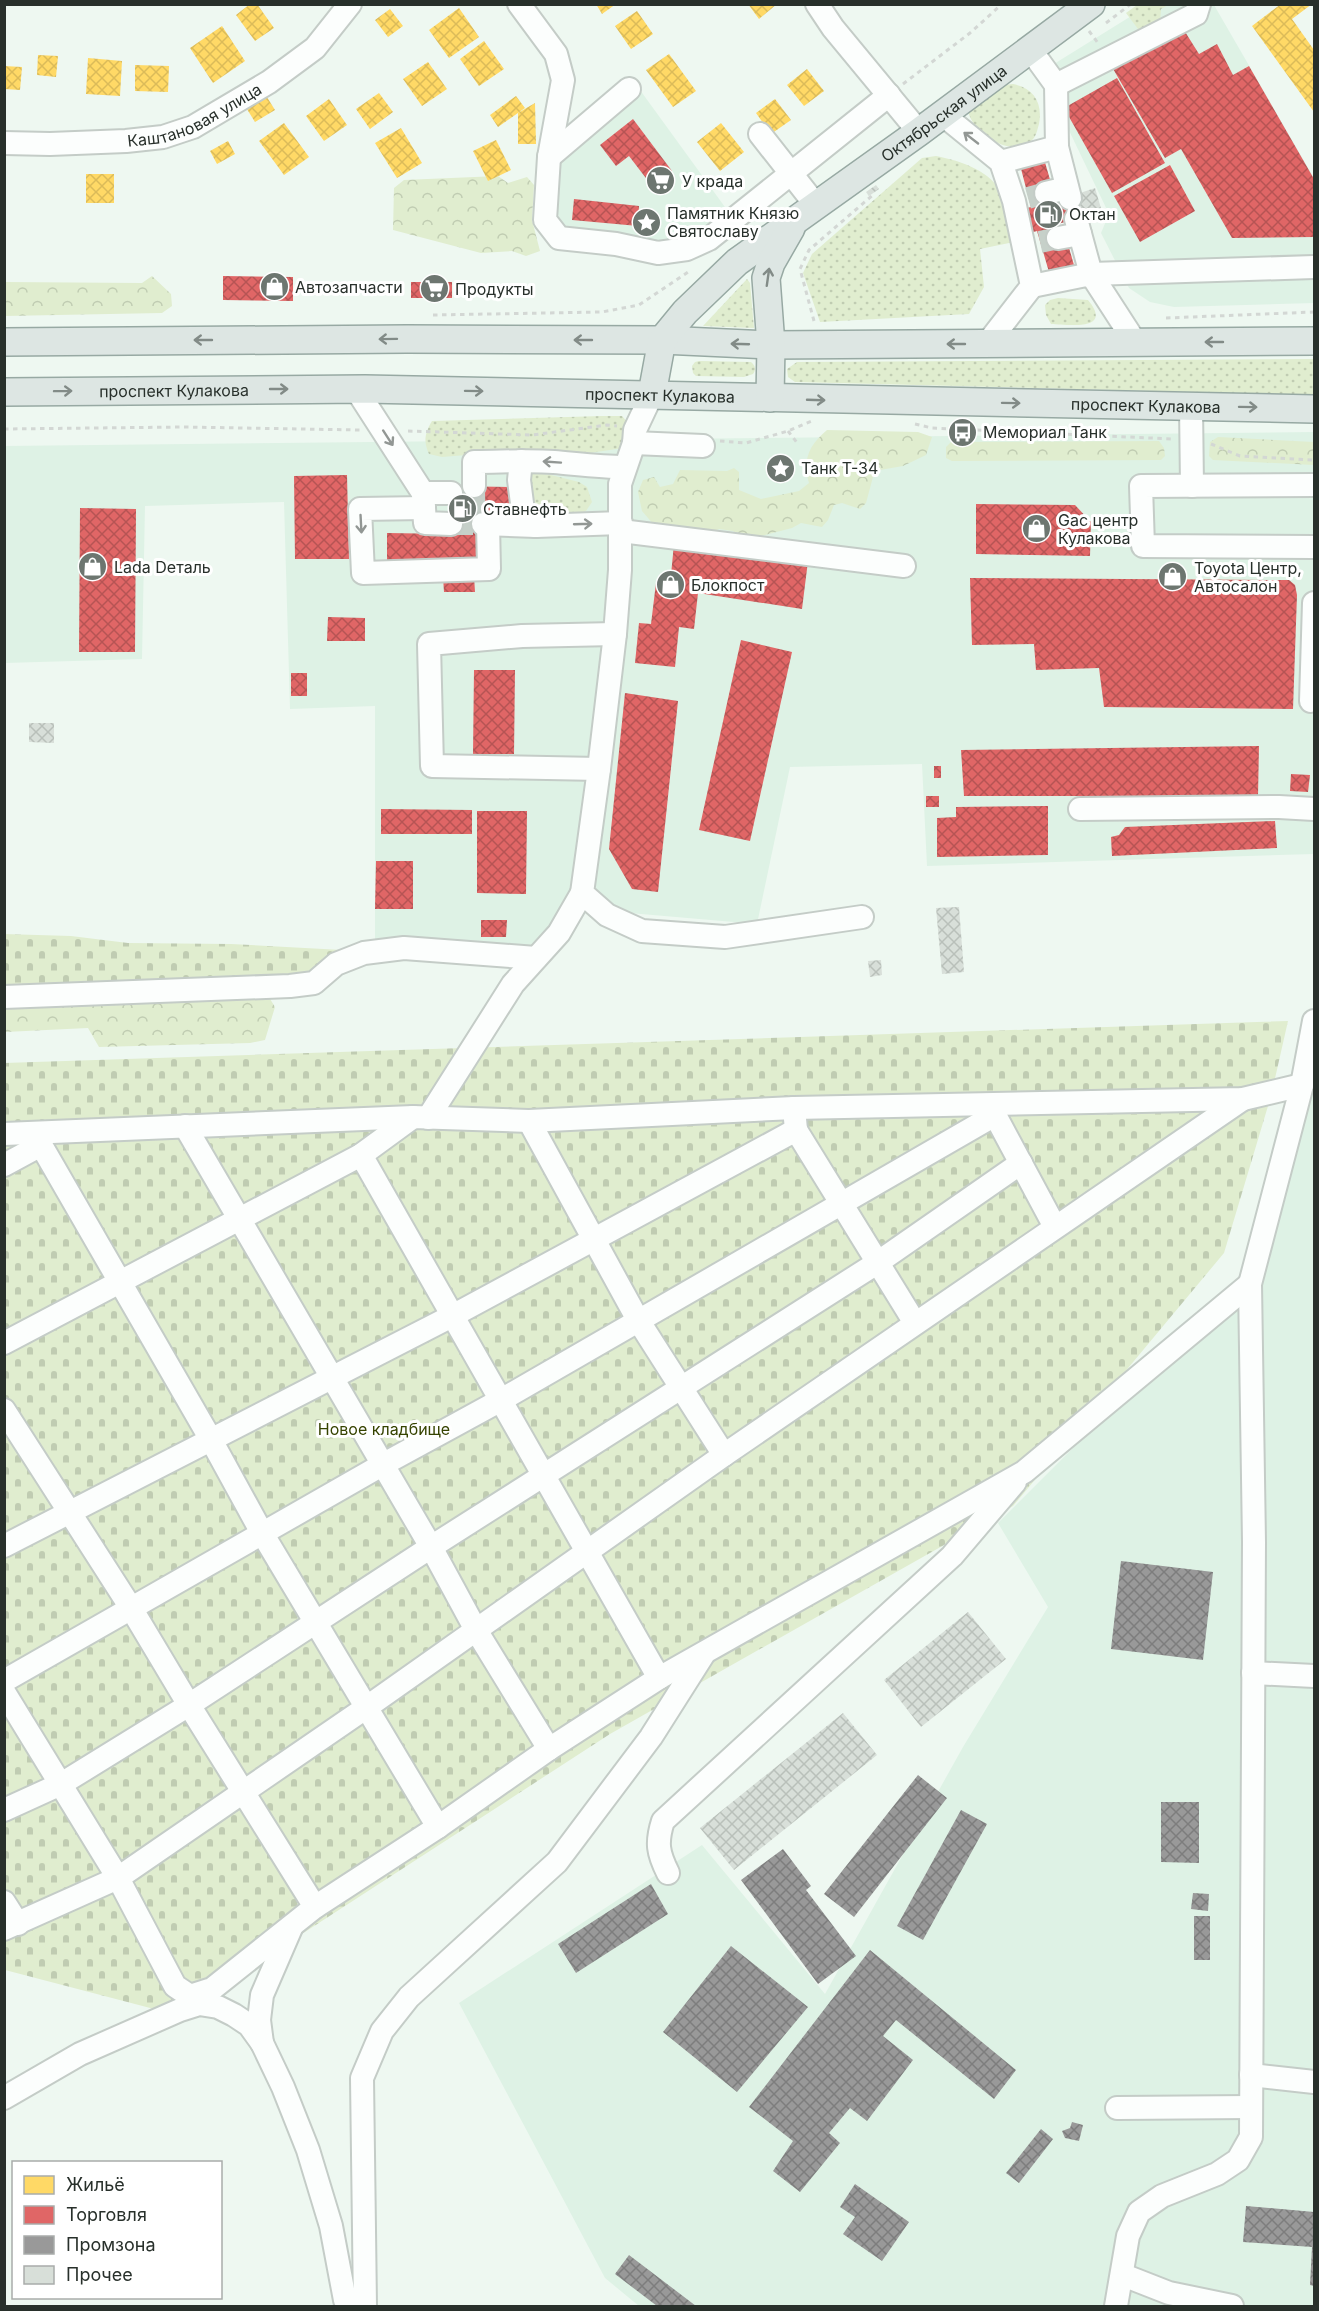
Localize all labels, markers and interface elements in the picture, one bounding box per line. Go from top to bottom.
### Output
street label: Октябрьская улица [877,60,1010,166]
street label: Каштановая улица [126,79,265,151]
one-way arrow [964,132,980,145]
supermarket icon: У крада [645,165,677,197]
place label: У крада [682,171,743,191]
fuel station icon: Октан [1032,198,1064,230]
place label: Памятник Князю Святославу [667,203,799,241]
place label: Октан [1069,204,1116,224]
place icon: Памятник Князю Святославу [630,206,662,238]
one-way arrow [763,267,774,287]
shop icon: Автозапчасти [258,271,290,303]
supermarket icon: Продукты [418,273,450,305]
place label: Автозапчасти [295,277,403,297]
place label: Продукты [455,279,533,299]
one-way arrow [378,333,398,345]
one-way arrow [194,334,214,346]
one-way arrow [573,334,593,346]
one-way arrow [1205,336,1225,348]
one-way arrow [731,338,751,349]
one-way arrow [947,338,967,350]
street label: проспект Кулакова [99,380,249,401]
one-way arrow [268,383,288,395]
street label: проспект Кулакова [585,384,735,407]
one-way arrow [52,385,72,397]
one-way arrow [463,385,483,397]
one-way arrow [805,394,825,405]
street label: проспект Кулакова [1071,394,1221,417]
one-way arrow [1000,397,1020,409]
one-way arrow [1237,402,1257,413]
bus stop icon: Мемориал Танк [946,416,978,448]
place label: Мемориал Танк [983,422,1107,442]
one-way arrow [382,429,394,446]
place icon: Танк Т-34 [764,452,796,484]
one-way arrow [543,457,563,468]
place label: Танк Т-34 [801,458,878,478]
fuel station icon: Ставнефть [446,493,478,525]
place label: Ставнефть [483,499,567,519]
place label: Gac центр Кулакова [1058,510,1138,548]
shop icon: Gac центр Кулакова [1021,513,1053,545]
one-way arrow [355,514,366,534]
one-way arrow [573,519,593,530]
shop icon: Lada Dеталь [77,551,109,583]
place label: Lada Dеталь [114,557,211,577]
place label: Toyota Центр, Автосалон [1194,558,1302,596]
shop icon: Toyota Центр, Автосалон [1157,561,1189,593]
shop icon: Блокпост [654,569,686,601]
place label: Блокпост [691,575,765,595]
park label: Новое кладбище [318,1419,450,1439]
legend [12,2161,222,2299]
text: Жильё [66,2174,125,2195]
text: Торговля [66,2204,147,2225]
text: Промзона [66,2234,156,2255]
text: Прочее [66,2264,133,2285]

